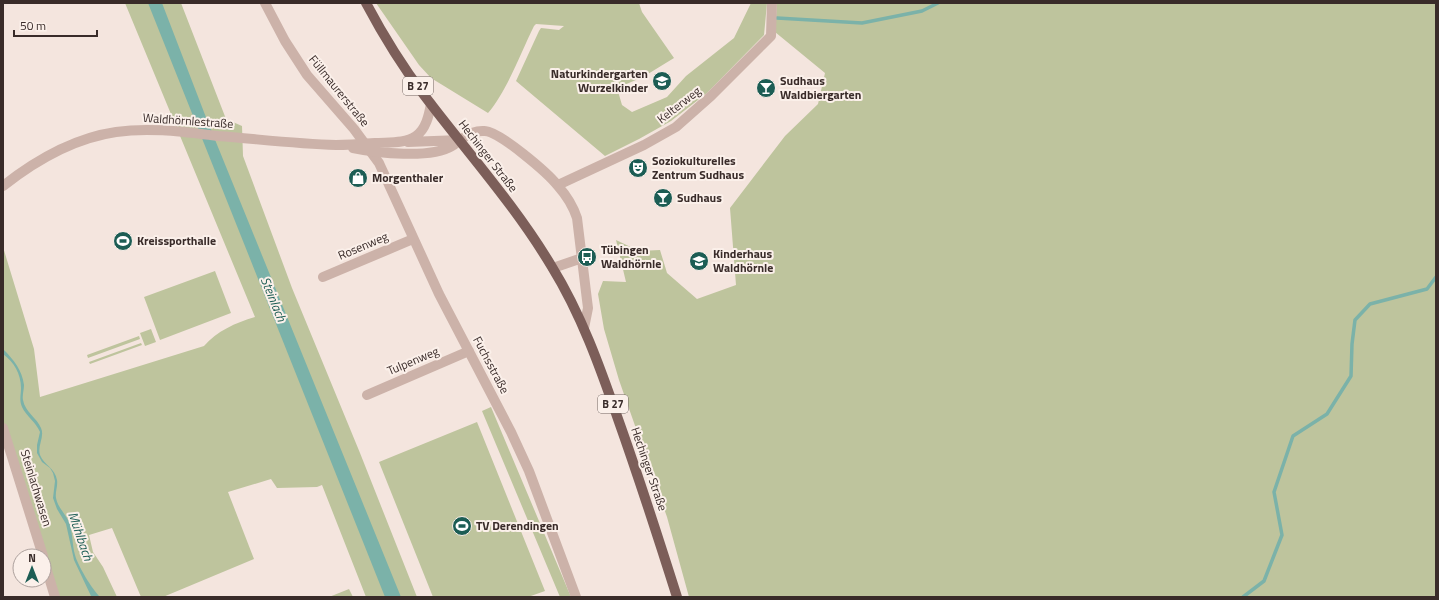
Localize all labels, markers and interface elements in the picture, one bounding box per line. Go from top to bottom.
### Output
scale bar [14,12,97,38]
text: 50 m [20,16,46,35]
street label: Füllmaurerstraße [304,51,374,131]
place label: Naturkindergarten Wurzelkinder [551,64,649,97]
school or university icon: Naturkindergarten Wurzelkinder [651,70,673,92]
place label: Sudhaus Waldbiergarten [780,71,861,104]
road number: B 27 [403,77,433,95]
bar icon: Sudhaus Waldbiergarten [755,77,777,99]
street label: Kelterweg [653,81,705,128]
street label: Waldhörnlestraße [142,108,234,133]
street label: Hechinger Straße [454,115,523,196]
place label: Soziokulturelles Zentrum Sudhaus [652,151,744,184]
theatre icon: Soziokulturelles Zentrum Sudhaus [627,157,649,179]
shop icon: Morgenthaler [347,167,369,189]
place label: Morgenthaler [372,168,444,187]
bar icon: Sudhaus [652,187,674,209]
place label: Sudhaus [677,188,722,207]
street label: Rosenweg [335,226,391,265]
sports icon: Kreissporthalle [112,230,134,252]
place label: Kreissporthalle [137,231,216,250]
place label: Tübingen Waldhörnle [601,240,661,273]
place label: Kinderhaus Waldhörnle [713,244,773,277]
bus stop icon: Tübingen Waldhörnle [576,246,598,268]
school or university icon: Kinderhaus Waldhörnle [688,250,710,272]
water label: Steinlach [256,274,292,325]
street label: Fuchsstraße [468,333,515,397]
street label: Tulpenweg [384,341,442,380]
road number: B 27 [598,395,628,413]
street label: Hechinger Straße [626,424,673,513]
street label: Steinlachwasen [16,447,57,529]
water label: Mühlbach [63,509,99,564]
sports icon: TV Derendingen [451,515,473,537]
place label: TV Derendingen [476,516,559,535]
north arrow [12,548,52,588]
text: N [28,550,36,566]

